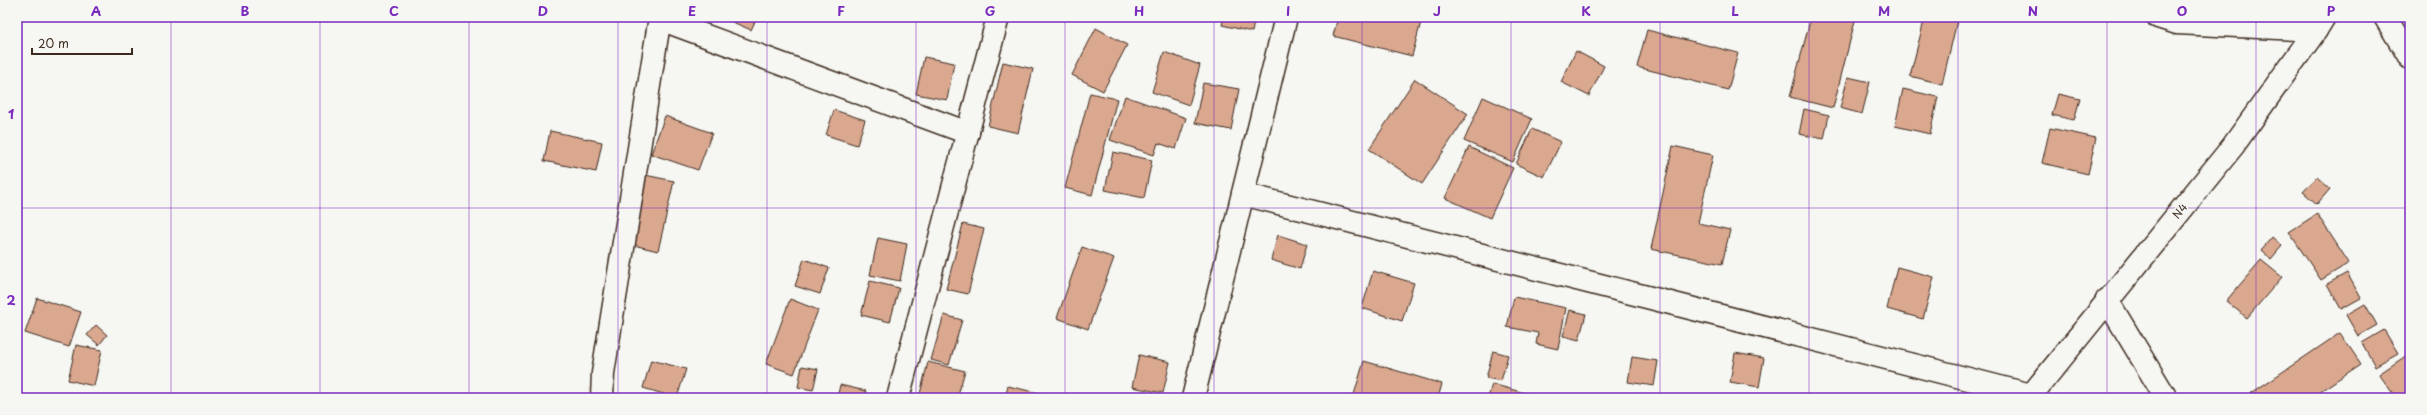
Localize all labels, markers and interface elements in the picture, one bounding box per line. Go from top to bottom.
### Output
text: A [91,1,101,20]
text: B [241,1,250,20]
text: C [389,1,399,20]
text: D [538,1,548,20]
text: E [688,1,696,20]
text: F [837,1,845,20]
text: G [985,1,995,20]
text: H [1134,1,1144,20]
text: I [1286,1,1290,20]
text: J [1433,1,1441,20]
text: K [1581,1,1591,20]
text: L [1731,1,1739,20]
text: M [1878,1,1890,20]
text: N [2028,1,2038,20]
text: O [2177,1,2187,20]
text: P [2327,1,2336,20]
scale bar [32,30,132,56]
text: 20 m [38,34,69,52]
text: 1 [8,104,14,123]
street label: N4 [2168,199,2191,222]
text: 2 [6,290,16,309]

